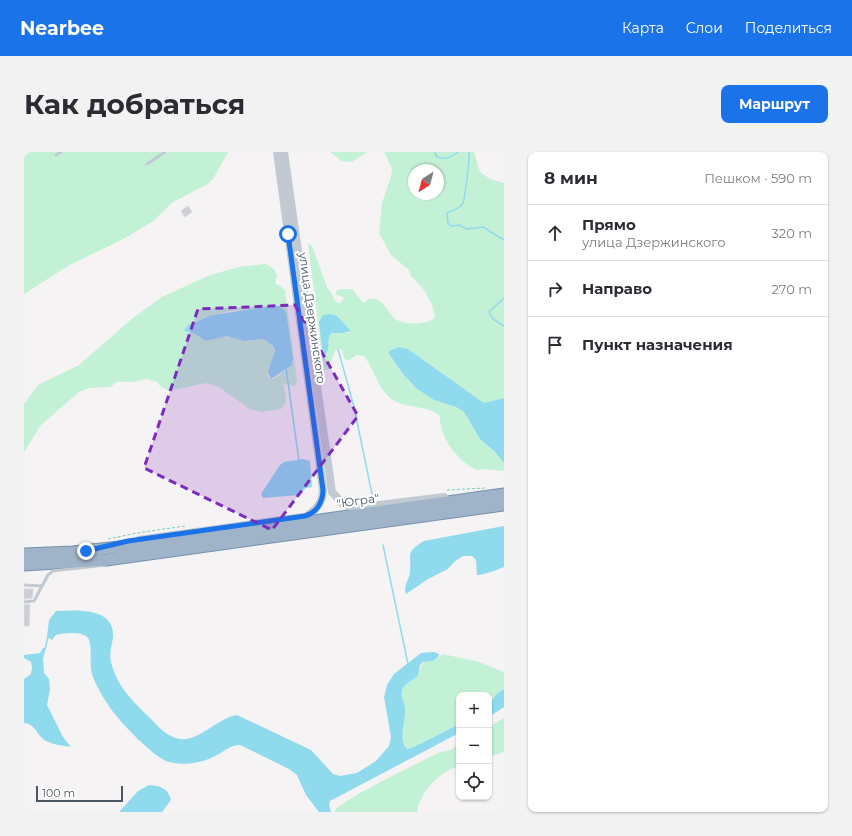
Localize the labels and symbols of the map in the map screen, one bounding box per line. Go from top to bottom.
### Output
north arrow [408,164,444,200]
route start [279,225,297,243]
street label: улица Дзержинского [296,250,329,385]
street label: "Югра" [336,490,380,511]
route end [77,542,95,560]
scale bar [36,784,123,803]

